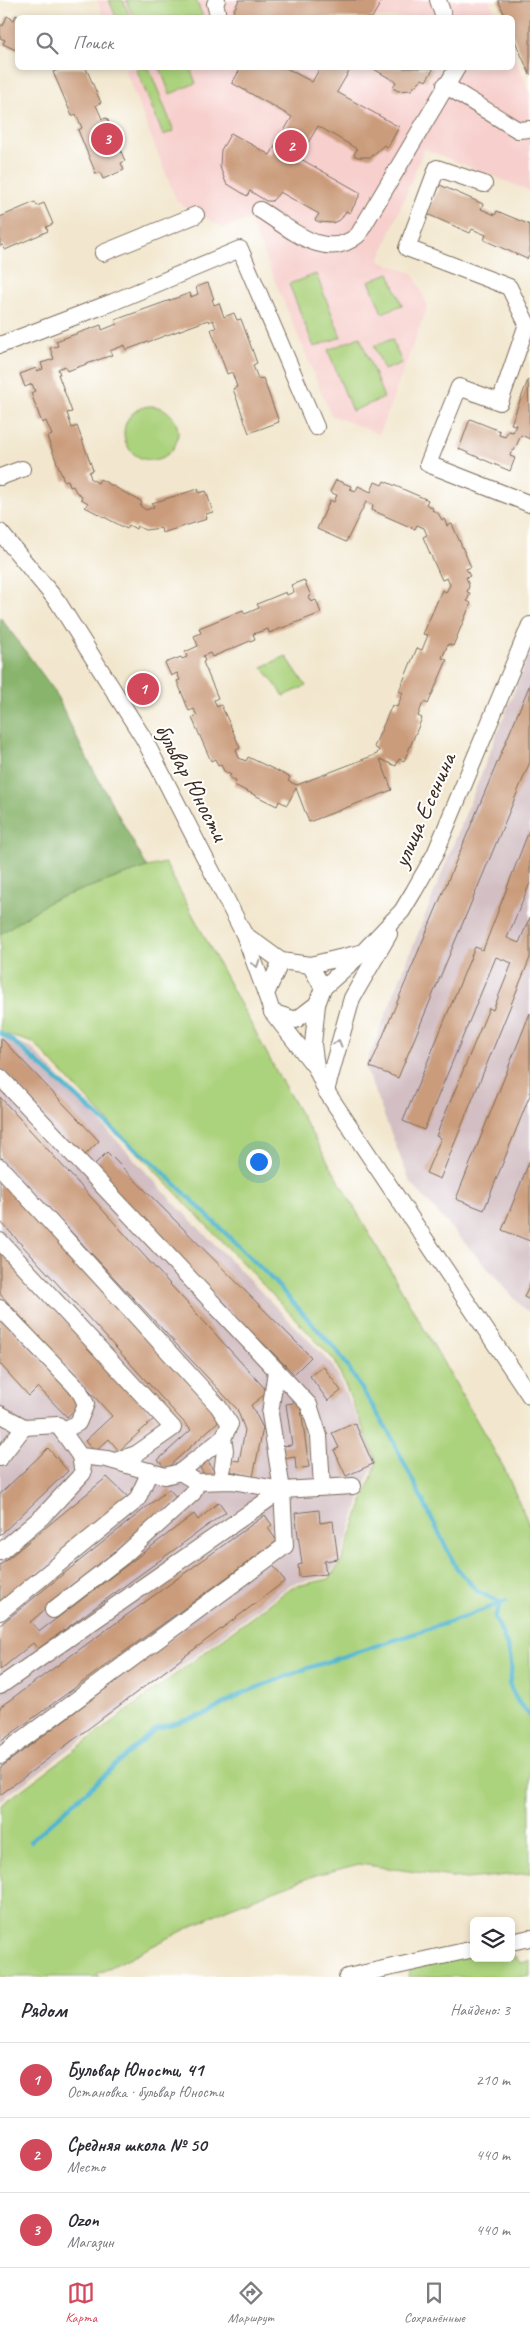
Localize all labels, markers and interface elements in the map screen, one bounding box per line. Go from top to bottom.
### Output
search box [15,15,515,70]
icon: search [33,29,61,57]
text: Поиск [73,31,113,55]
pin: 3 [91,120,123,158]
pin: 2 [275,127,307,165]
pin: 1 [127,670,159,708]
street label: бульвар Юности [149,718,236,848]
street label: улица Есенина [385,746,463,874]
one-way arrow [250,959,260,968]
one-way arrow [332,1039,343,1048]
your location [246,1149,272,1175]
map controls [470,1917,515,1962]
button: layers [470,1917,515,1962]
text: Рядом [20,1997,67,2023]
text: Найдено: 3 [450,2000,510,2020]
text: Бульвар Юности, 41 [67,2058,203,2082]
text: 1 [32,2070,40,2090]
text: 210 m [476,2070,510,2090]
text: Остановка · бульвар Юности [67,2082,224,2102]
text: Средняя школа № 50 [67,2133,207,2157]
text: 2 [32,2145,40,2165]
text: 440 m [476,2145,510,2165]
text: Место [67,2157,105,2177]
text: Ozon [67,2208,99,2232]
text: 3 [32,2220,40,2240]
text: 440 m [476,2220,510,2240]
text: Магазин [67,2232,114,2252]
tab: Карта [65,2279,97,2326]
tab: Маршрут [228,2279,274,2326]
tab: Сохранённые [404,2279,465,2326]

